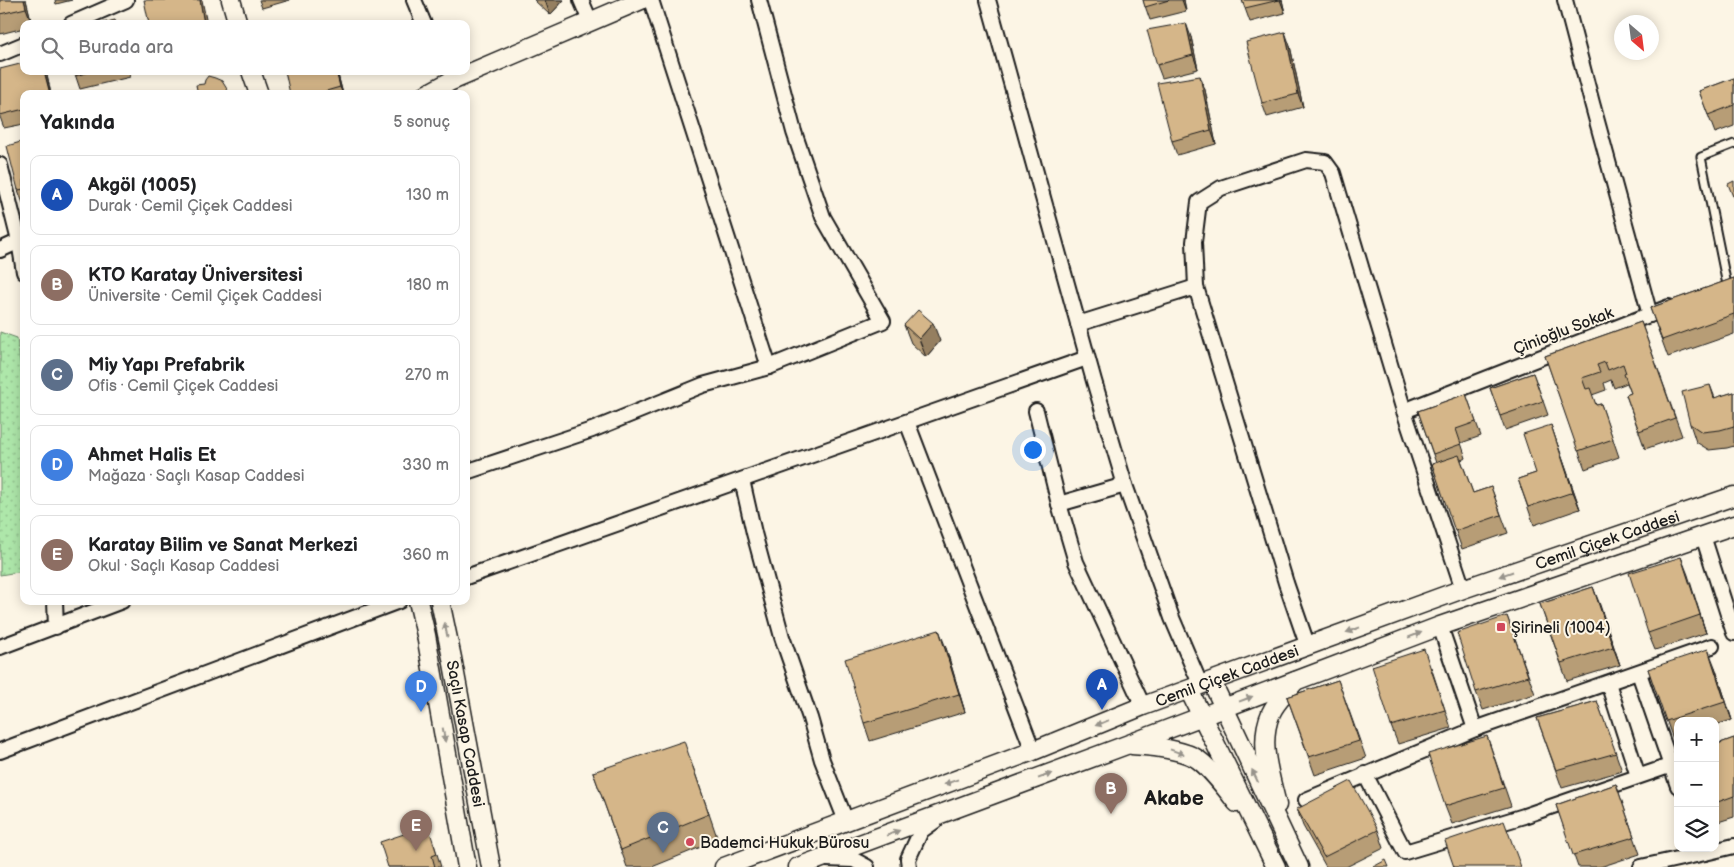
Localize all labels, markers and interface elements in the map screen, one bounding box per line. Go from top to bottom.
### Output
north arrow [1614,15,1659,60]
search box [20,20,470,75]
icon: search [38,34,66,62]
text: Burada ara [78,36,174,59]
text: Yakında [40,110,115,135]
text: 5 sonuç [393,113,450,132]
text: Akgöl (1005) [88,174,197,197]
text: A [52,186,62,205]
text: 130 m [406,186,449,205]
text: Durak · Cemil Çiçek Caddesi [88,197,292,216]
text: KTO Karatay Üniversitesi [88,264,303,287]
text: B [51,276,63,295]
text: 180 m [407,276,449,295]
text: Üniversite · Cemil Çiçek Caddesi [88,287,322,306]
street label: Çinioğlu Sokak [1511,303,1617,359]
text: Miy Yapı Prefabrik [88,354,245,377]
text: C [51,366,63,385]
text: 270 m [405,366,449,385]
text: Ofis · Cemil Çiçek Caddesi [88,377,278,396]
your location [1020,437,1046,463]
text: Ahmet Halis Et [88,444,216,467]
text: D [51,456,63,475]
text: 330 m [402,456,449,475]
text: Mağaza · Saçlı Kasap Caddesi [88,467,304,486]
street label: Cemil Çiçek Caddesi [1533,507,1682,574]
text: Karatay Bilim ve Sanat Merkezi [88,534,358,557]
text: E [52,546,62,565]
text: 360 m [402,546,449,565]
text: Okul · Saçlı Kasap Caddesi [88,557,279,576]
one-way arrow [1498,571,1513,579]
place label: Şirineli (1004) [1511,619,1611,638]
marker: Şirineli (1004) [1495,621,1507,633]
one-way arrow [442,622,450,638]
one-way arrow [1345,626,1360,634]
one-way arrow [1407,631,1422,639]
street label: Cemil Çiçek Caddesi [1153,642,1302,712]
street label: Saçlı Kasap Caddesi [442,659,488,809]
pin: A [1086,669,1118,710]
pin: D [405,671,437,712]
one-way arrow [1239,695,1254,703]
map controls [1674,717,1719,852]
button: + [1674,717,1719,762]
one-way arrow [1095,720,1110,727]
one-way arrow [440,727,448,743]
one-way arrow [1170,748,1185,756]
button: − [1674,762,1719,807]
one-way arrow [1251,769,1259,783]
one-way arrow [1038,772,1053,779]
pin: B [1095,773,1127,814]
one-way arrow [943,778,958,786]
district label: Akabe [1143,786,1204,811]
button: layers [1674,807,1719,852]
pin: E [400,810,432,851]
pin: C [647,812,679,853]
one-way arrow [886,828,900,836]
place label: Bademci Hukuk Bürosu [700,834,869,853]
marker: Bademci Hukuk Bürosu [684,836,696,848]

